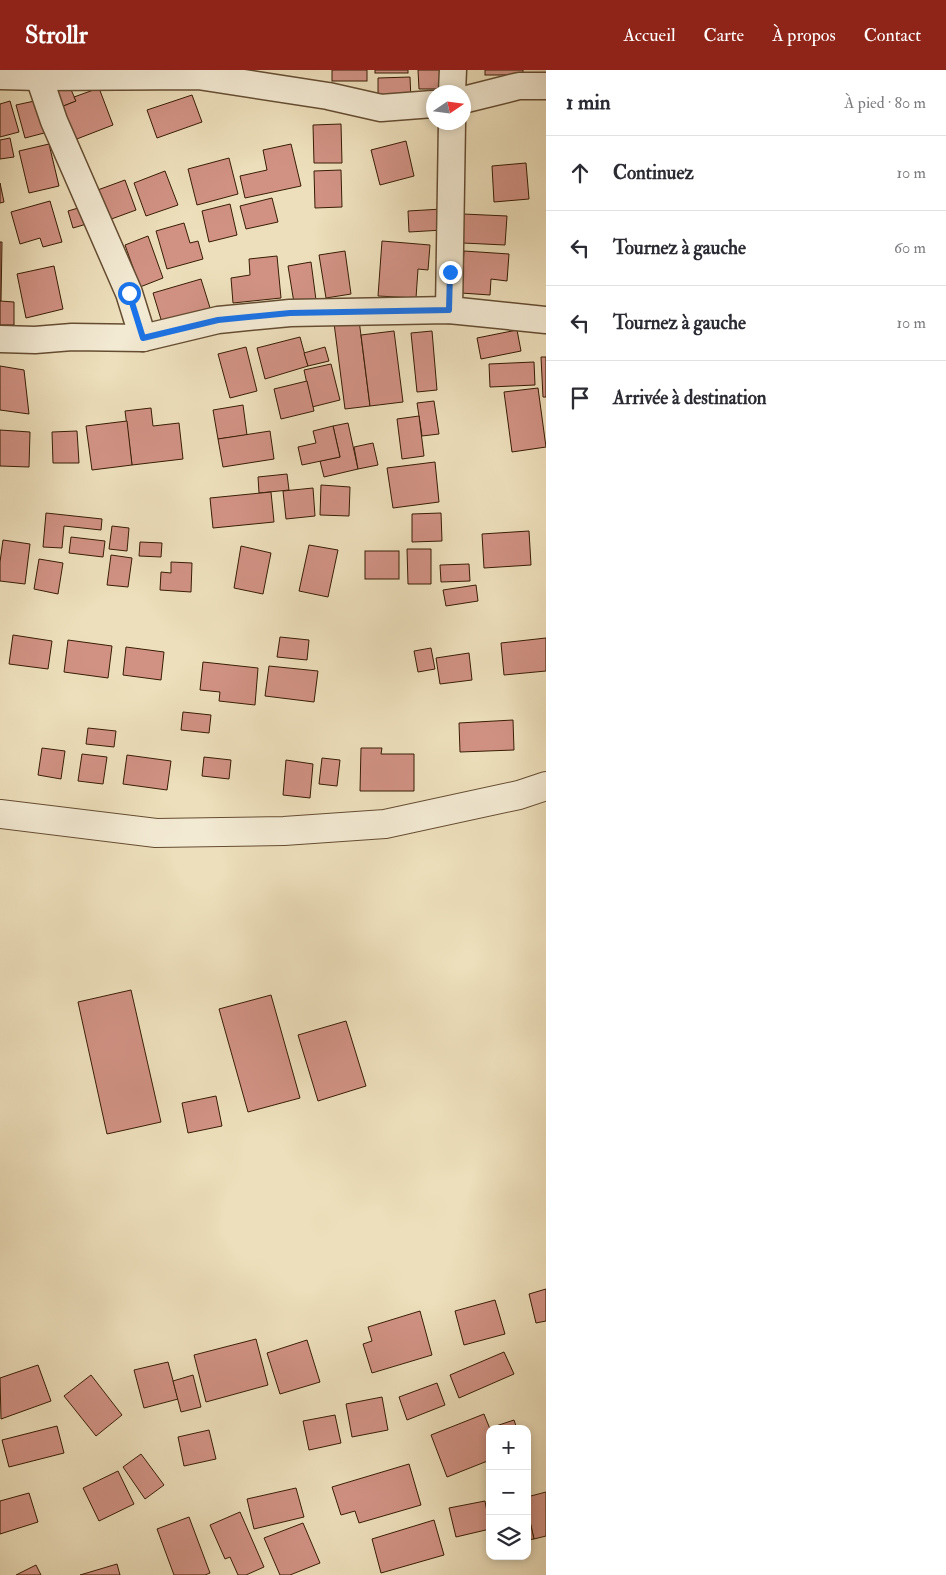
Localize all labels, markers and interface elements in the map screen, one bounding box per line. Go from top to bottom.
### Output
text: Strollr [25,20,88,51]
text: Accueil [623,24,676,47]
text: Carte [704,24,744,47]
text: À propos [772,24,836,47]
text: Contact [864,24,921,47]
north arrow [426,85,471,130]
text: 1 min [566,89,611,116]
text: À pied · 80 m [844,93,926,113]
icon: ahead [566,159,594,187]
text: Continuez [613,161,694,185]
text: 10 m [896,163,926,183]
icon: left [566,234,594,262]
text: Tournez à gauche [613,236,746,260]
text: 60 m [894,238,926,258]
route end [439,261,462,284]
route start [118,282,141,305]
icon: left [566,309,594,337]
text: Tournez à gauche [613,311,746,335]
text: 10 m [896,313,926,333]
icon: arrive [566,384,594,412]
text: Arrivée à destination [613,386,767,410]
map controls [486,1425,531,1560]
button: + [486,1425,531,1470]
button: − [486,1470,531,1515]
button: layers [486,1515,531,1560]

